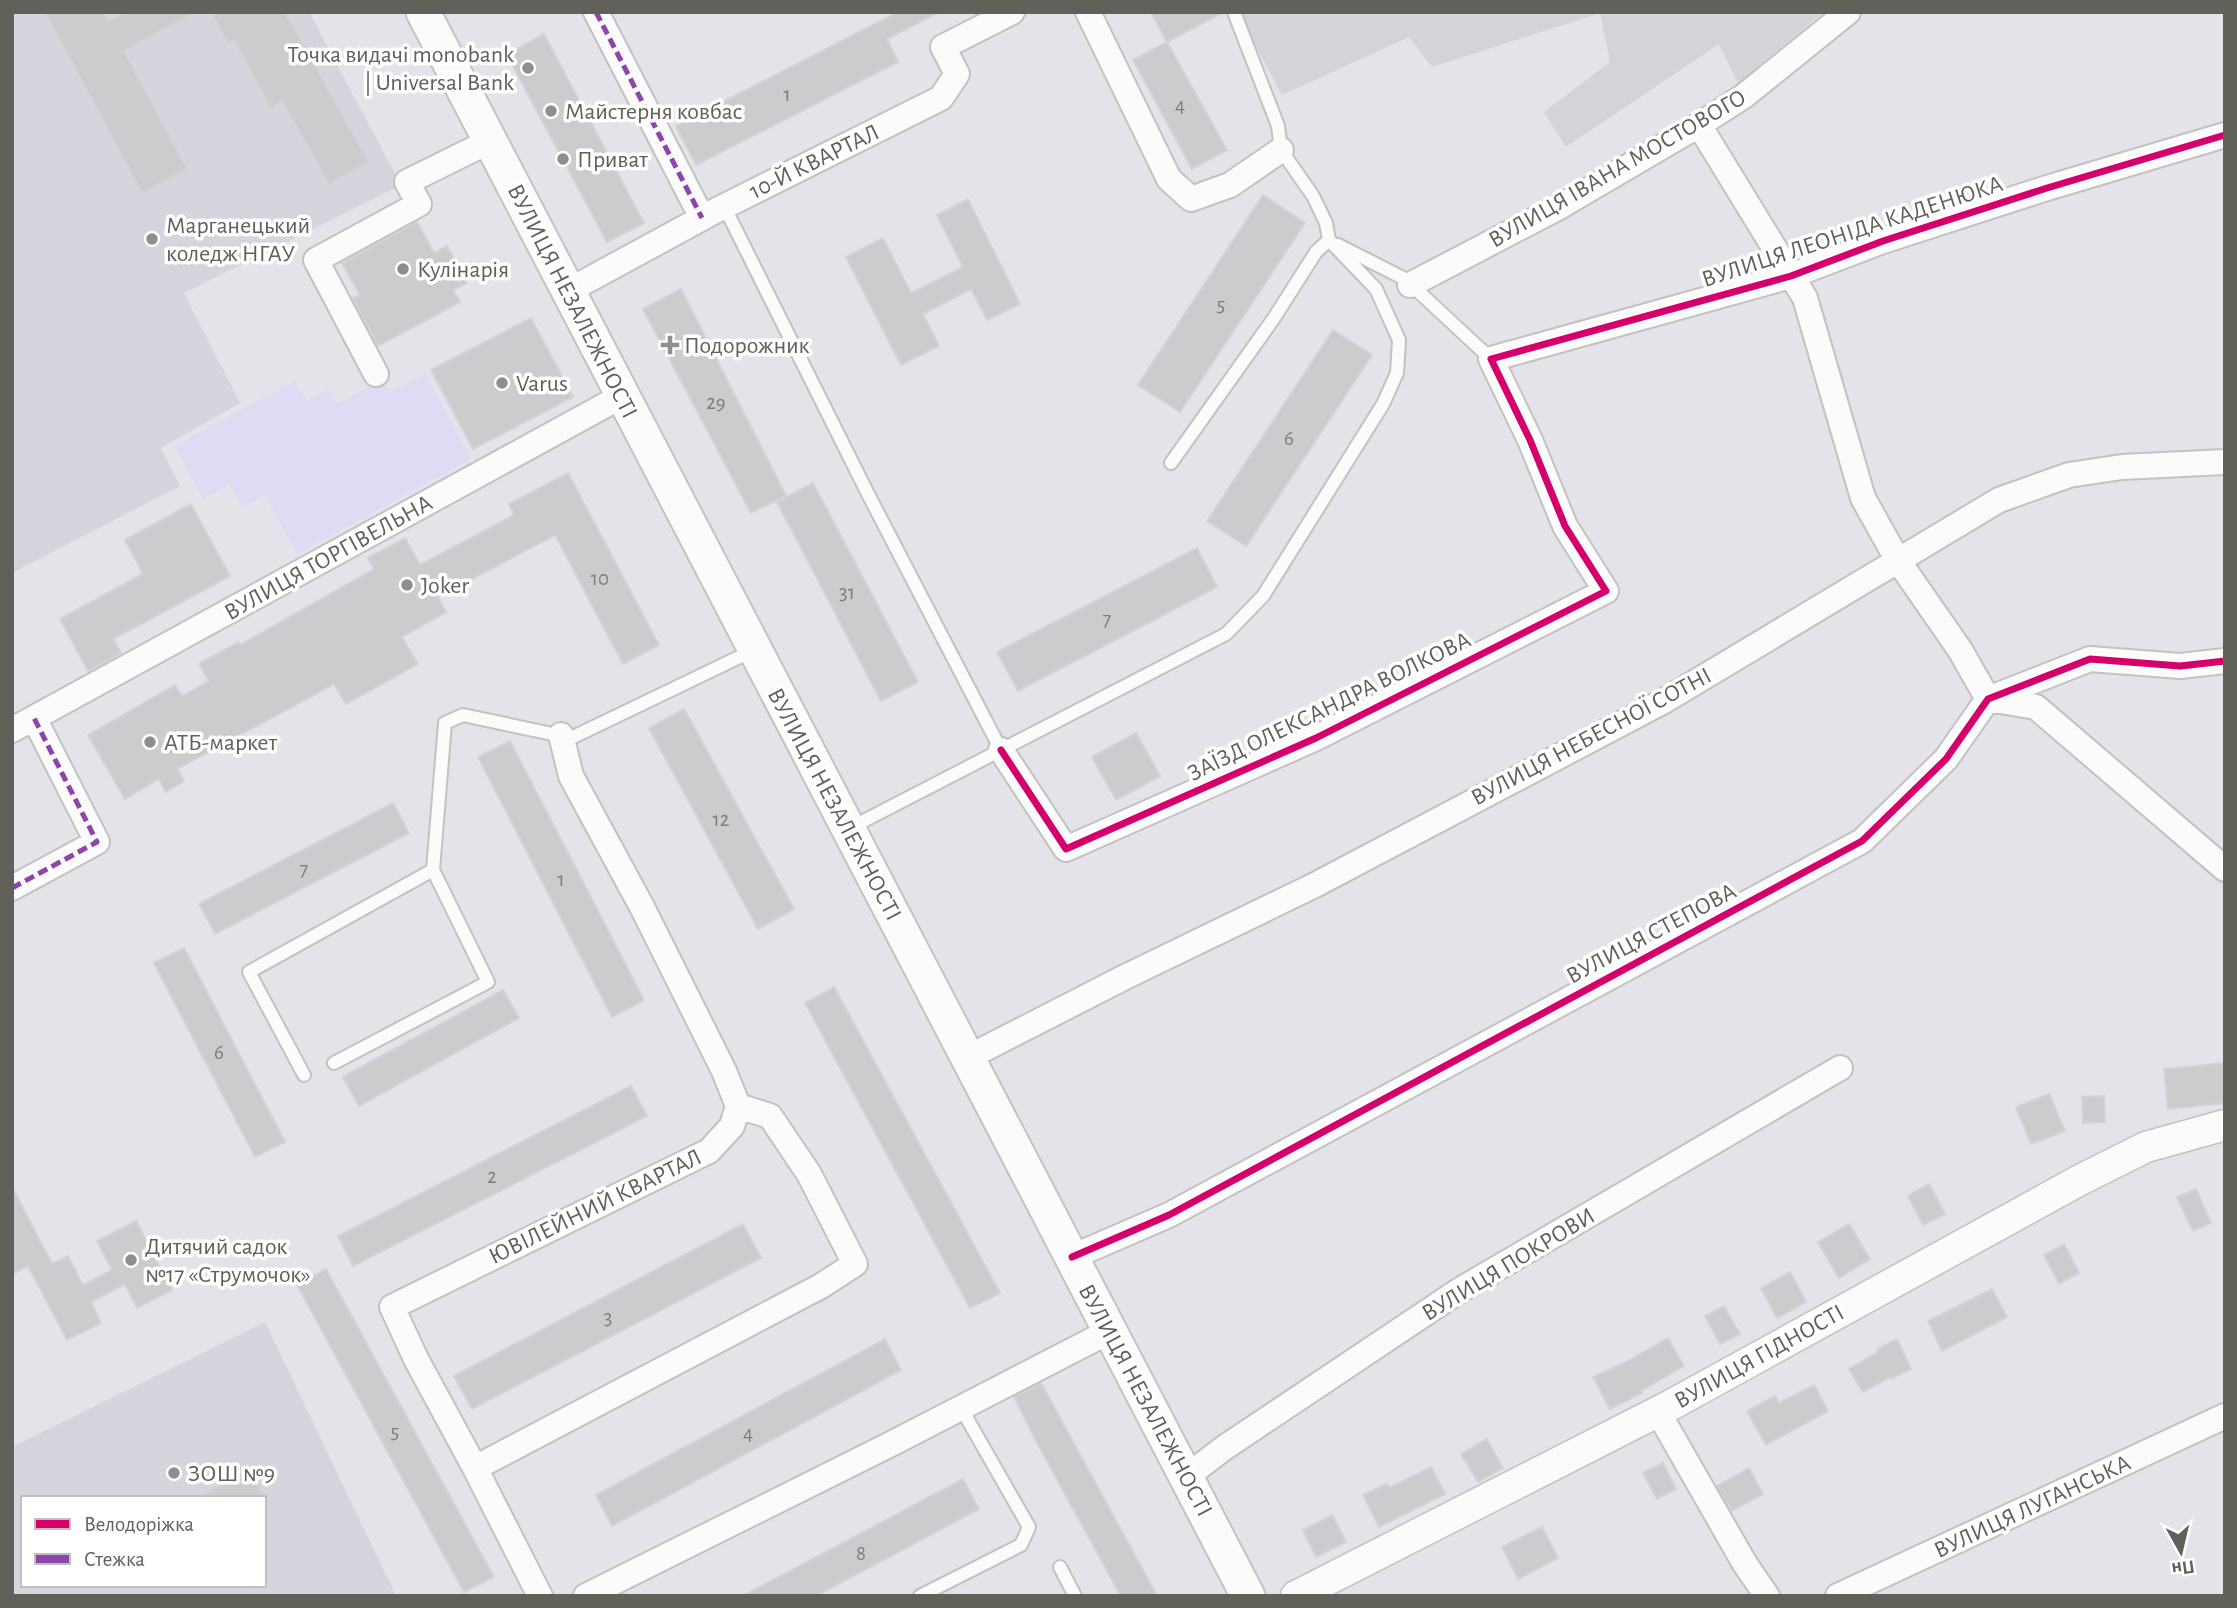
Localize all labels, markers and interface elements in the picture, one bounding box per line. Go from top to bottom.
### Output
place label: Точка видачі monobank | Universal Bank [288,43,514,96]
marker: Точка видачі monobank | Universal Bank [520,60,536,76]
house number: 1 [783,84,791,105]
street label: ВУЛИЦЯ ІВАНА МОСТОВОГО [1485,85,1750,252]
house number: 4 [1175,95,1185,116]
place label: Майстерня ковбас [565,100,742,124]
marker: Майстерня ковбас [543,103,559,119]
street label: 10-Й КВАРТАЛ [746,120,883,204]
place label: Приват [577,148,648,172]
marker: Приват [555,151,571,167]
street label: ВУЛИЦЯ ЛЕОНІДА КАДЕНЮКА [1699,172,2006,292]
street label: ВУЛИЦЯ НЕЗАЛЕЖНОСТІ [503,180,642,422]
place label: Марганецький коледж НГАУ [166,214,310,266]
marker: Марганецький коледж НГАУ [144,231,160,247]
place label: Кулінарія [417,258,509,282]
marker: Кулінарія [395,261,411,277]
house number: 5 [1217,294,1225,315]
place label: Подорожник [684,334,810,358]
marker: Подорожник [662,337,678,353]
place label: Varus [516,372,568,396]
marker: Varus [494,375,510,391]
house number: 29 [706,392,726,413]
house number: 6 [1284,428,1294,449]
street label: ВУЛИЦЯ ТОРГІВЕЛЬНА [220,491,437,625]
house number: 10 [591,568,609,589]
place label: Joker [421,574,469,598]
marker: Joker [399,577,415,593]
house number: 31 [839,582,855,603]
house number: 7 [1103,609,1112,630]
street label: ЗАЇЗД ОЛЕКСАНДРА ВОЛКОВА [1184,627,1475,786]
street label: ВУЛИЦЯ НЕБЕСНОЇ СОТНІ [1467,662,1716,810]
street label: ВУЛИЦЯ НЕЗАЛЕЖНОСТІ [763,684,906,925]
place label: АТБ-маркет [164,731,278,755]
marker: АТБ-маркет [142,734,158,750]
house number: 12 [713,809,729,830]
house number: 7 [300,859,309,880]
house number: 1 [557,869,565,890]
street label: ВУЛИЦЯ СТЕПОВА [1563,879,1740,989]
house number: 6 [214,1042,224,1063]
street label: ЮВІЛЕЙНИЙ КВАРТАЛ [485,1145,706,1269]
house number: 2 [487,1166,497,1187]
street label: ВУЛИЦЯ ПОКРОВИ [1418,1204,1599,1326]
place label: Дитячий садок №17 «Струмочок» [145,1235,311,1287]
marker: Дитячий садок №17 «Струмочок» [123,1252,139,1268]
street label: ВУЛИЦЯ НЕЗАЛЕЖНОСТІ [1074,1280,1217,1521]
street label: ВУЛИЦЯ ГІДНОСТІ [1671,1300,1848,1413]
house number: 3 [604,1307,612,1328]
house number: 5 [391,1421,399,1442]
house number: 4 [743,1423,753,1444]
street label: ВУЛИЦЯ ЛУГАНСЬКА [1930,1451,2134,1563]
place label: ЗОШ №9 [188,1462,275,1486]
marker: ЗОШ №9 [166,1465,182,1481]
legend [21,1496,266,1587]
text: Велодоріжка [84,1514,194,1535]
north arrow [2146,1517,2216,1587]
house number: 8 [856,1543,866,1564]
text: Стежка [84,1549,145,1570]
text: Пн [2170,1556,2196,1578]

